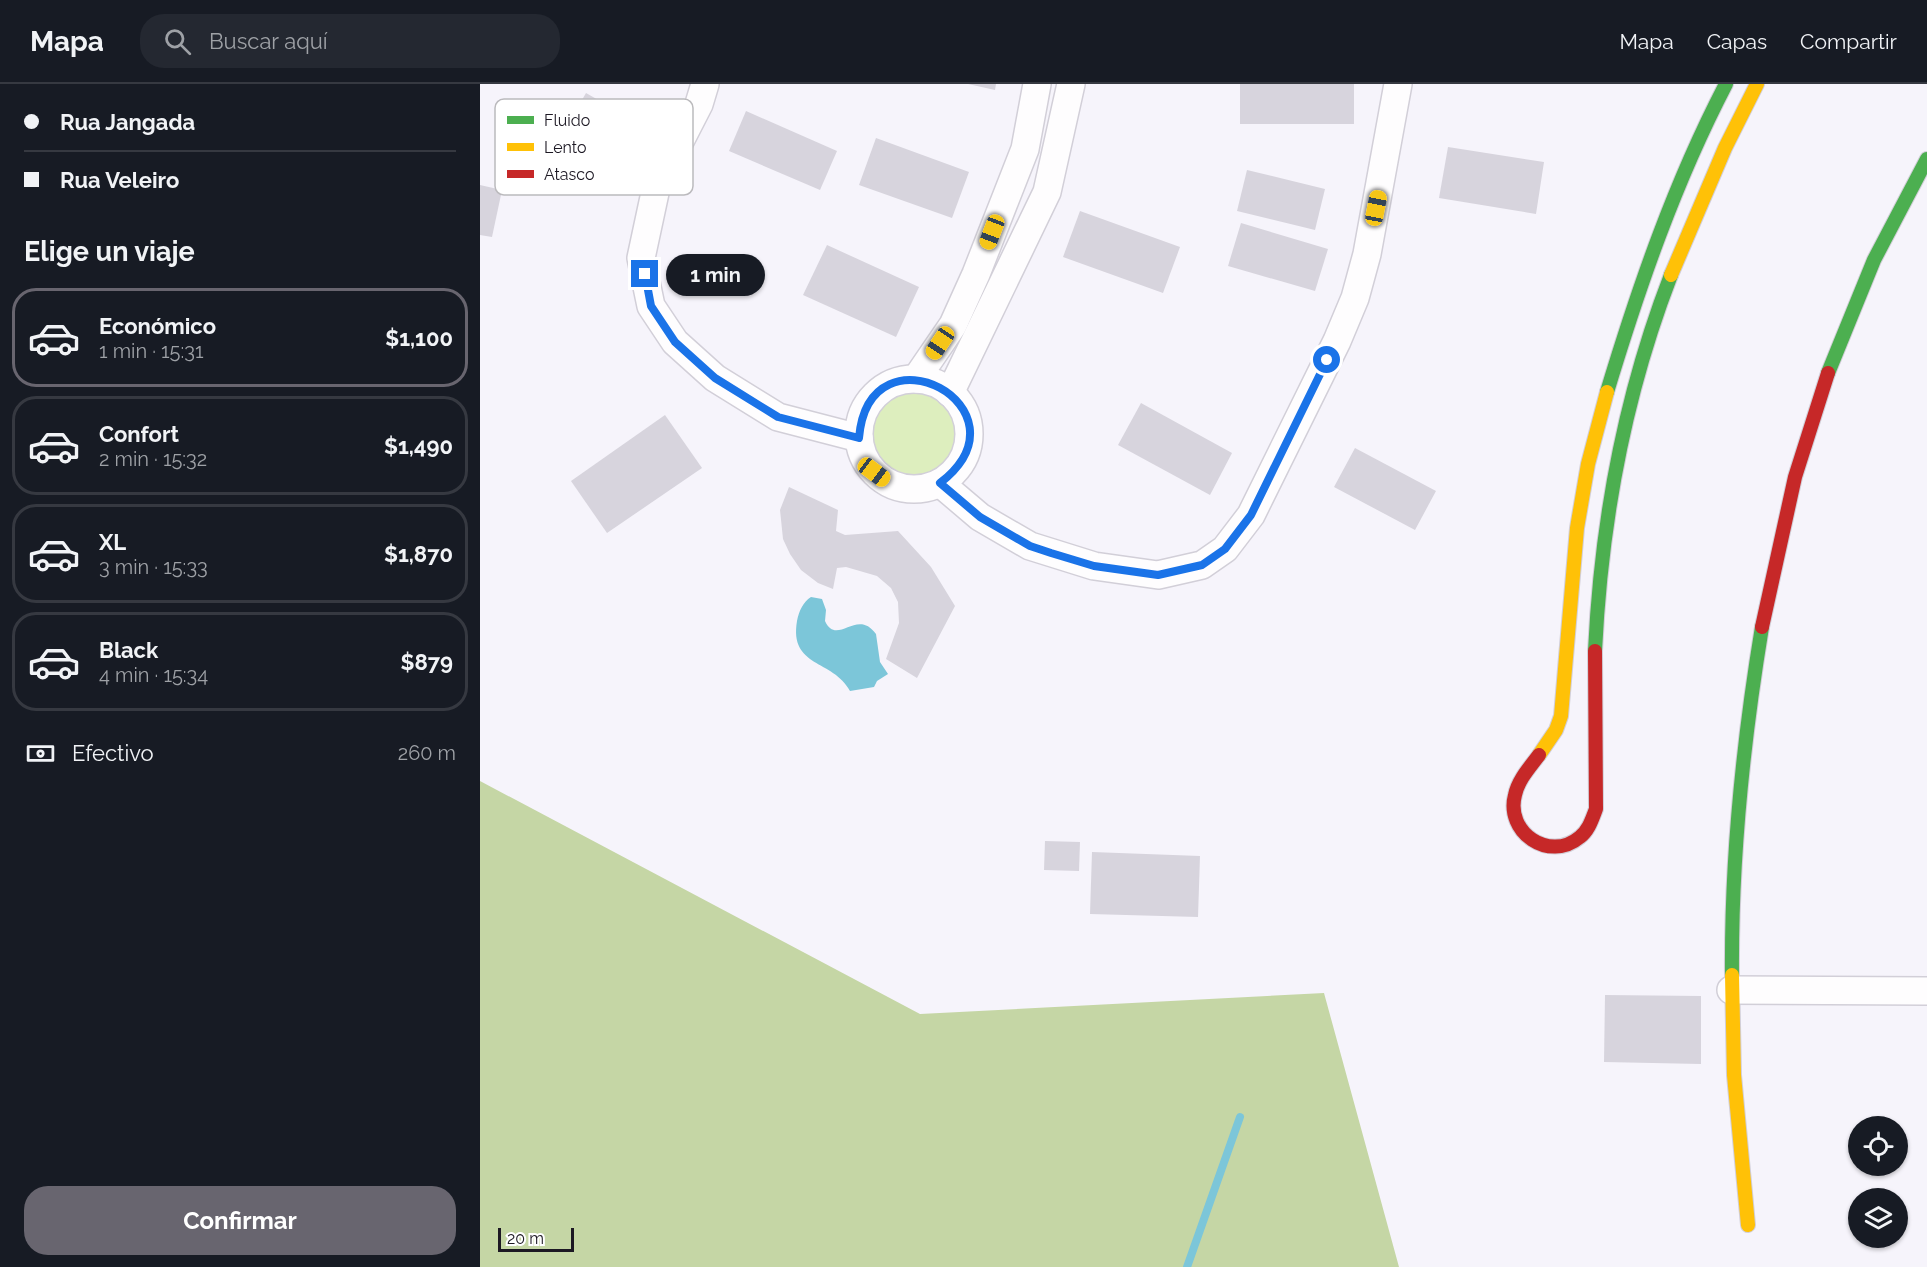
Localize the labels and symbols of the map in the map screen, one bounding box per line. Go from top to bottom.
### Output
legend [495,99,693,195]
text: Fluido [544,111,590,130]
text: Lento [544,138,587,157]
text: Atasco [544,165,595,184]
car [1364,189,1388,227]
car [977,212,1007,252]
callout: 1 min [666,253,765,295]
route end [631,260,658,287]
car [922,323,958,363]
route start [1313,346,1340,373]
car [854,454,894,490]
scale bar [498,1225,574,1252]

